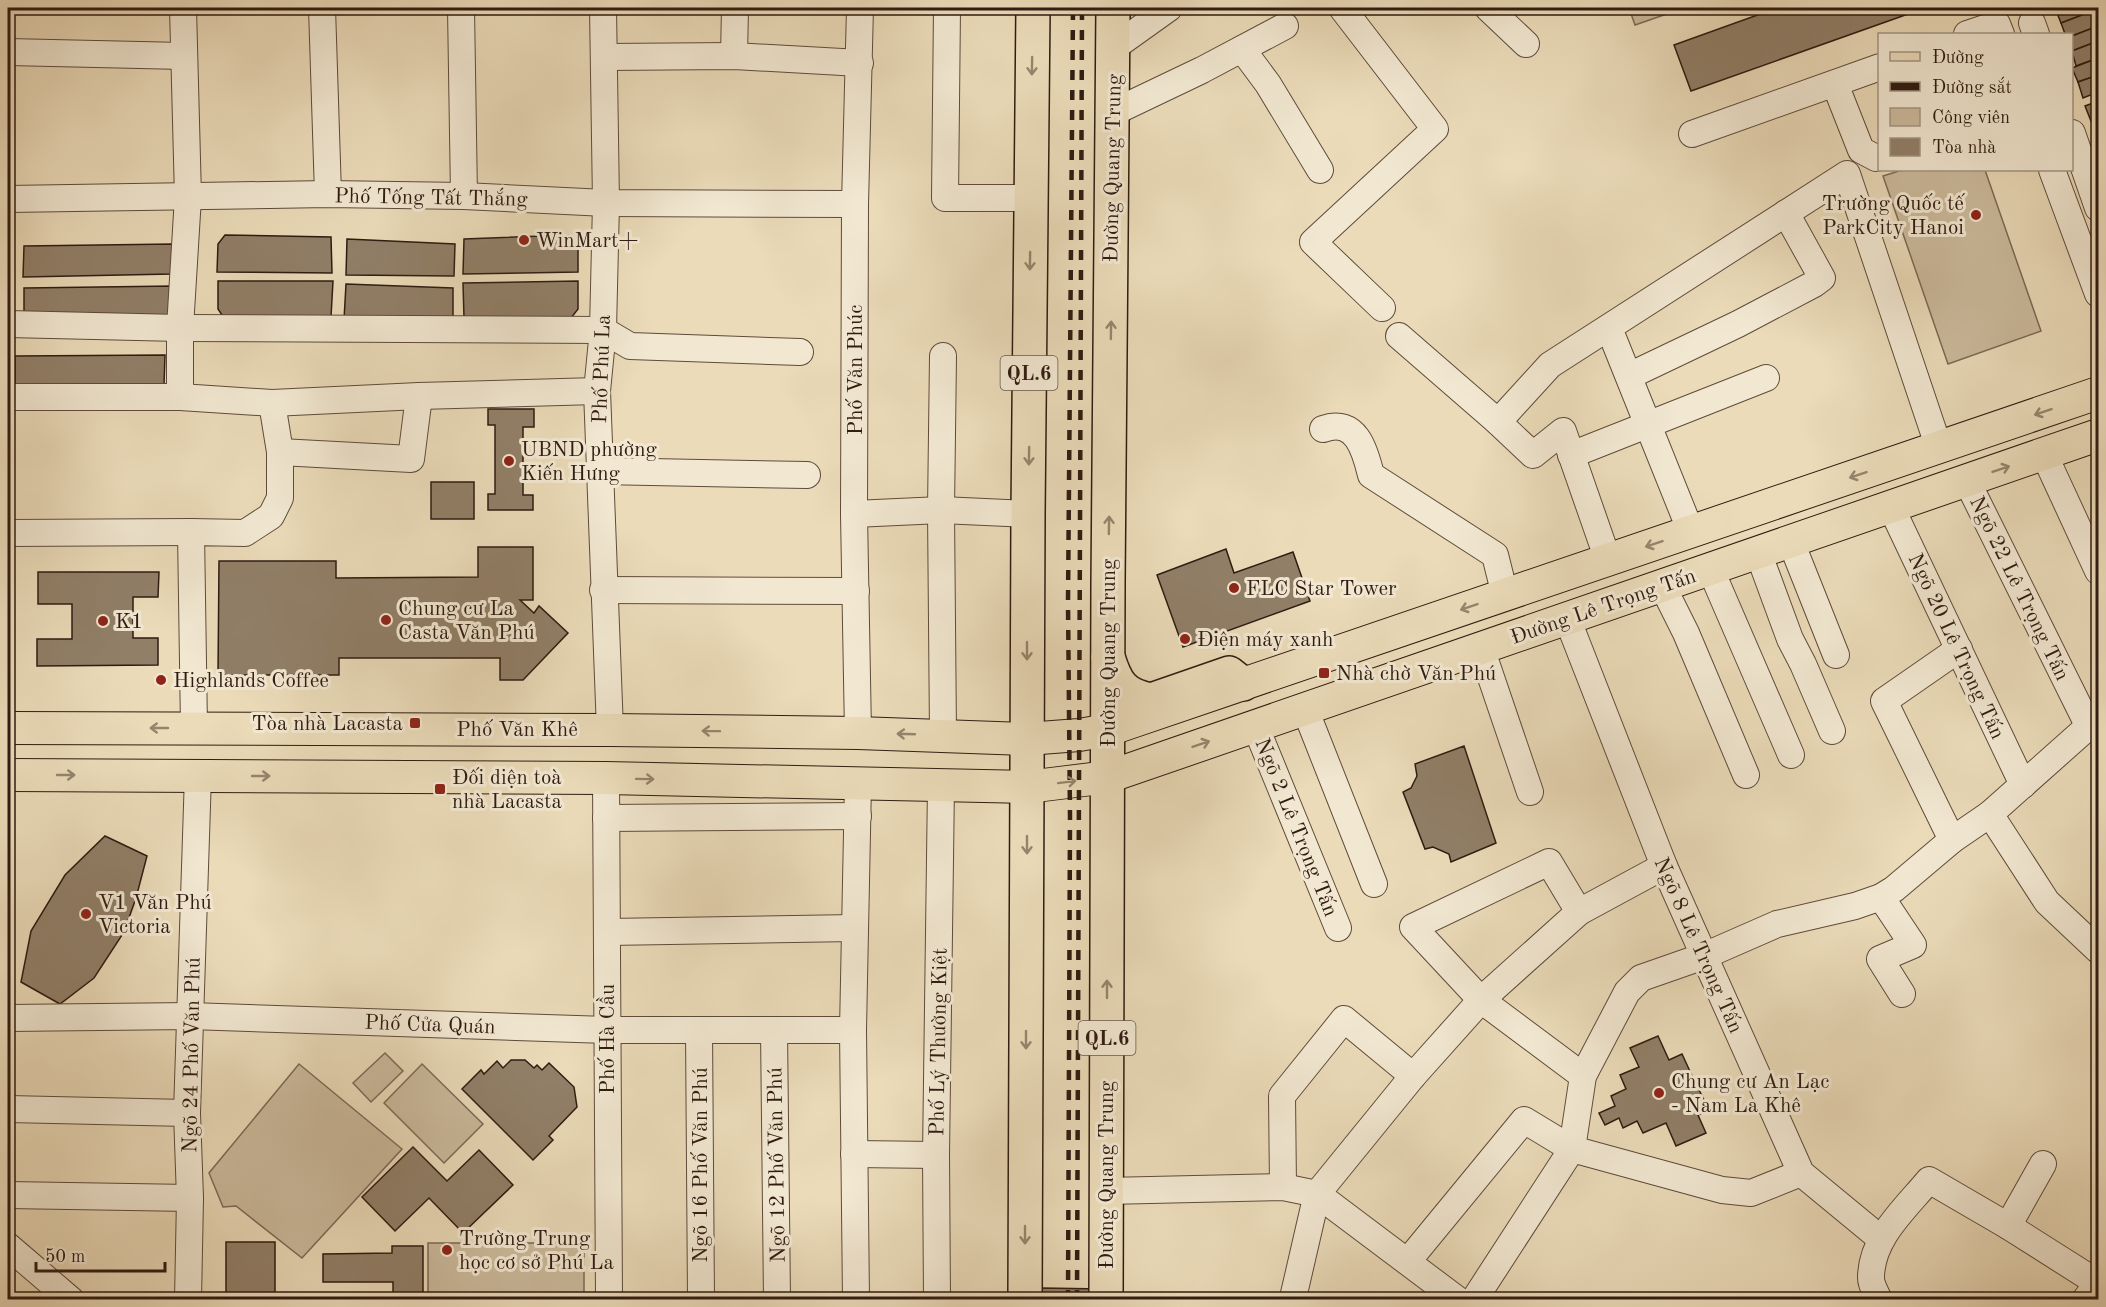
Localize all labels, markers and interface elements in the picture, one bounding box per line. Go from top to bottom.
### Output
legend [1878,33,2073,171]
text: Đường [1932,49,1984,67]
one-way arrow [1026,55,1038,75]
street label: Đường Quang Trung [1101,73,1126,263]
text: Đường sắt [1932,76,2012,97]
text: Công viên [1932,109,2010,127]
text: Tòa nhà [1932,139,1996,157]
street label: Phố Tống Tất Thắng [334,184,528,211]
place label: Trường Quốc tế ParkCity Hanoi [1822,193,1965,239]
marker: Trường Quốc tế ParkCity Hanoi [1969,208,1983,222]
place label: WinMart+ [536,231,638,252]
marker: WinMart+ [517,233,531,247]
one-way arrow [1024,250,1036,270]
street label: Phố Văn Phúc [845,305,867,435]
street label: Phố Phú La [589,314,615,424]
one-way arrow [1105,320,1116,340]
road number: QL.6 [1000,356,1058,390]
one-way arrow [2034,407,2053,418]
place label: UBND phường Kiến Hưng [521,440,658,485]
one-way arrow [1023,445,1034,465]
marker: UBND phường Kiến Hưng [502,454,516,468]
one-way arrow [1991,462,2010,473]
one-way arrow [1850,470,1868,481]
street label: Ngõ 22 Lê Trọng Tấn [1965,493,2073,684]
one-way arrow [1103,515,1115,535]
one-way arrow [1645,540,1664,551]
street label: Ngõ 20 Lê Trọng Tấn [1903,550,2009,743]
street label: Đường Quang Trung [1099,558,1120,747]
street label: Đường Lê Trọng Tấn [1508,565,1699,649]
place label: FLC Star Tower [1246,579,1397,600]
marker: FLC Star Tower [1227,581,1241,595]
place label: Chung cư La Casta Văn Phú [398,599,535,644]
one-way arrow [1460,602,1479,613]
place label: K1 [115,612,143,633]
marker: Chung cư La Casta Văn Phú [379,613,393,627]
marker: K1 [96,614,110,628]
place label: Điện máy xanh [1197,630,1333,651]
marker: Điện máy xanh [1178,632,1192,646]
one-way arrow [1021,640,1033,660]
place label: Nhà chờ Văn Phú [1336,664,1496,685]
marker: Nhà chờ Văn Phú [1317,666,1331,680]
place label: Highlands Coffee [173,671,329,692]
marker: Highlands Coffee [154,673,168,687]
place label: Tòa nhà Lacasta [252,714,403,735]
marker: Tòa nhà Lacasta [408,716,422,730]
street label: Phố Văn Khê [456,719,578,741]
one-way arrow [150,722,170,734]
one-way arrow [702,725,722,737]
one-way arrow [897,729,917,740]
street label: Ngõ 2 Lê Trọng Tấn [1250,735,1342,920]
one-way arrow [1191,737,1210,748]
place label: Đối diện toà nhà Lacasta [452,767,562,813]
one-way arrow [55,769,75,781]
one-way arrow [250,770,270,782]
one-way arrow [634,773,654,785]
one-way arrow [1057,776,1077,787]
marker: Đối diện toà nhà Lacasta [433,782,447,796]
one-way arrow [1021,835,1033,855]
street label: Ngõ 8 Lê Trọng Tấn [1649,854,1747,1037]
place label: V1 Văn Phú Victoria [98,893,212,938]
marker: V1 Văn Phú Victoria [79,907,93,921]
street label: Phố Lý Thường Kiệt [926,948,952,1136]
street label: Ngõ 24 Phố Văn Phú [179,957,205,1153]
one-way arrow [1101,980,1113,1000]
street label: Phố Hà Cầu [596,984,619,1094]
street label: Phố Cửa Quán [364,1012,496,1038]
road number: QL.6 [1078,1021,1136,1055]
one-way arrow [1020,1030,1032,1050]
street label: Ngõ 16 Phố Văn Phú [690,1067,712,1263]
street label: Ngõ 12 Phố Văn Phú [764,1067,790,1263]
place label: Chung cư An Lạc - Nam La Khê [1671,1072,1829,1117]
street label: Đường Quang Trung [1097,1080,1118,1269]
marker: Chung cư An Lạc - Nam La Khê [1652,1086,1666,1100]
one-way arrow [1019,1225,1031,1245]
place label: Trường Trung học cơ sở Phú La [459,1229,614,1274]
scale bar [36,1235,165,1273]
marker: Trường Trung học cơ sở Phú La [440,1243,454,1257]
text: 50 m [45,1248,85,1266]

